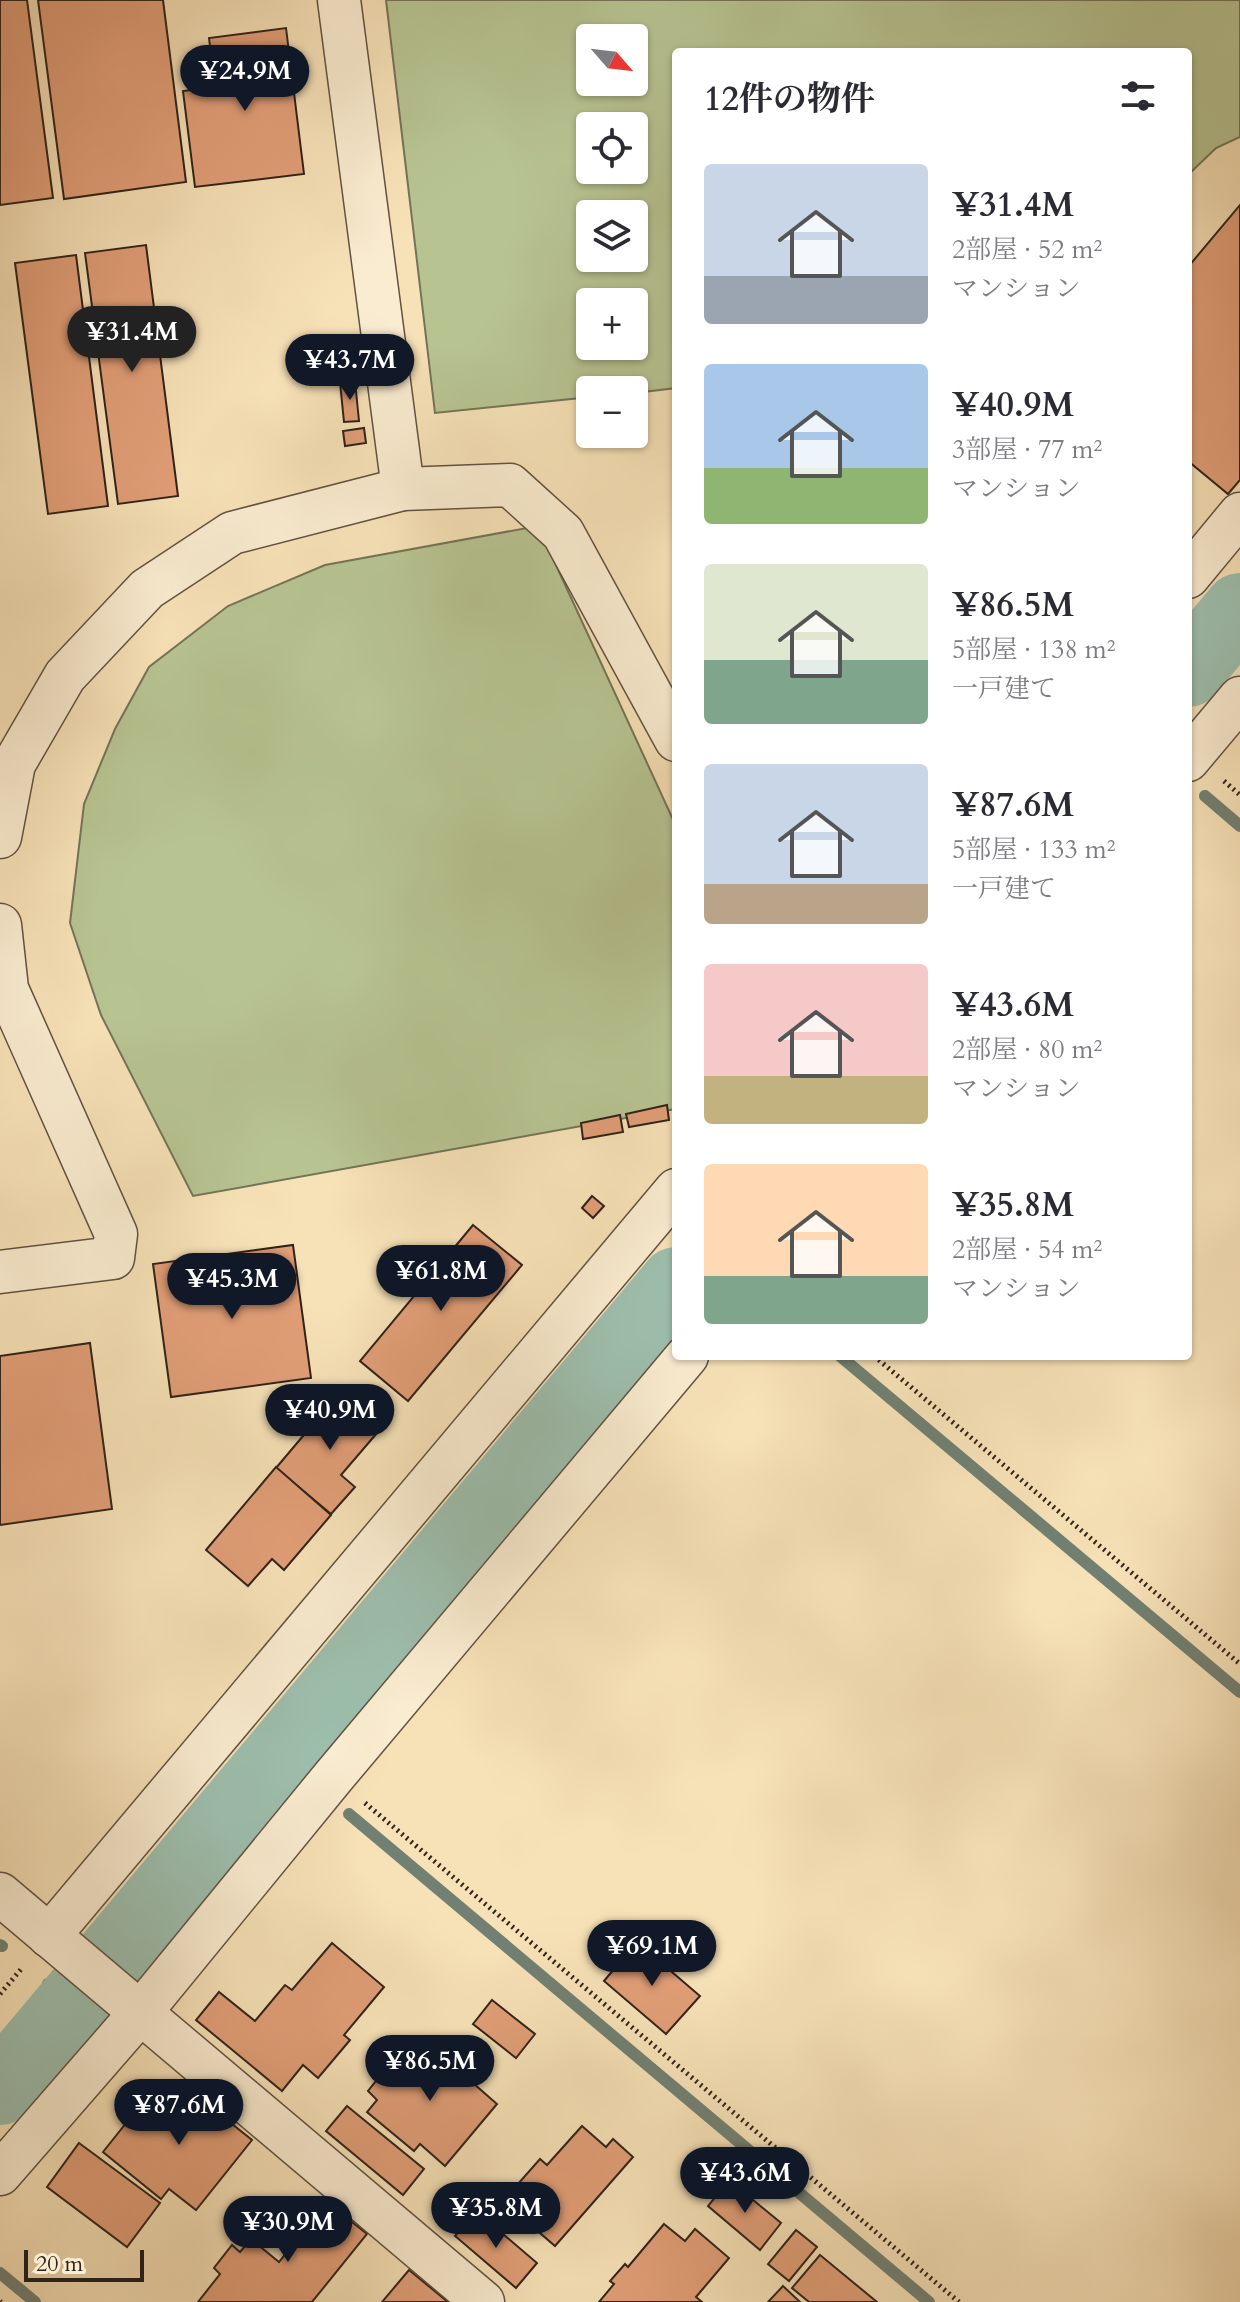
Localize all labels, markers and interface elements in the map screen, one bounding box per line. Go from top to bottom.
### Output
north arrow [576,24,648,96]
map controls [576,24,648,448]
pin: ¥24.9M [180,45,310,113]
text: ¥24.9M [198,53,292,88]
icon: filters [1116,74,1160,118]
text: 12件の物件 [704,76,875,122]
button: locate [576,112,648,184]
text: ¥31.4M [952,182,1074,228]
icon: home [768,196,864,292]
button: layers [576,200,648,272]
text: 2部屋 · 52 m² [952,232,1102,267]
text: マンション [952,271,1081,306]
button: + [576,288,648,360]
pin: ¥31.4M [67,306,197,374]
text: ¥31.4M [85,314,179,349]
pin: ¥43.7M [285,334,415,402]
text: ¥43.7M [303,342,397,377]
button: − [576,376,648,448]
text: ¥40.9M [952,382,1074,428]
icon: home [768,396,864,492]
text: 3部屋 · 77 m² [952,432,1102,467]
text: マンション [952,471,1081,506]
text: ¥86.5M [952,582,1074,628]
icon: home [768,596,864,692]
text: 5部屋 · 138 m² [952,632,1116,667]
text: 一戸建て [952,671,1056,706]
text: ¥87.6M [952,782,1074,828]
icon: home [768,796,864,892]
text: 5部屋 · 133 m² [952,832,1116,867]
text: 一戸建て [952,871,1056,906]
text: ¥43.6M [952,982,1074,1028]
icon: home [768,996,864,1092]
text: 2部屋 · 80 m² [952,1032,1102,1067]
text: マンション [952,1071,1081,1106]
text: ¥35.8M [952,1182,1074,1228]
icon: home [768,1196,864,1292]
text: 2部屋 · 54 m² [952,1232,1102,1267]
pin: ¥61.8M [376,1245,506,1313]
pin: ¥45.3M [167,1253,297,1321]
text: ¥61.8M [394,1253,488,1288]
text: ¥45.3M [185,1261,279,1296]
text: マンション [952,1271,1081,1306]
pin: ¥40.9M [265,1384,395,1452]
text: ¥40.9M [283,1392,377,1427]
pin: ¥69.1M [587,1920,717,1988]
text: ¥69.1M [605,1928,699,1963]
pin: ¥86.5M [365,2035,495,2103]
text: ¥86.5M [383,2043,477,2078]
pin: ¥87.6M [114,2079,244,2147]
text: ¥87.6M [132,2087,226,2122]
pin: ¥43.6M [680,2147,810,2215]
text: ¥43.6M [698,2155,792,2190]
pin: ¥35.8M [431,2182,561,2250]
text: ¥35.8M [449,2190,543,2225]
pin: ¥30.9M [223,2196,353,2264]
text: ¥30.9M [241,2204,335,2239]
scale bar [24,2246,144,2282]
text: 20 m [36,2249,83,2279]

